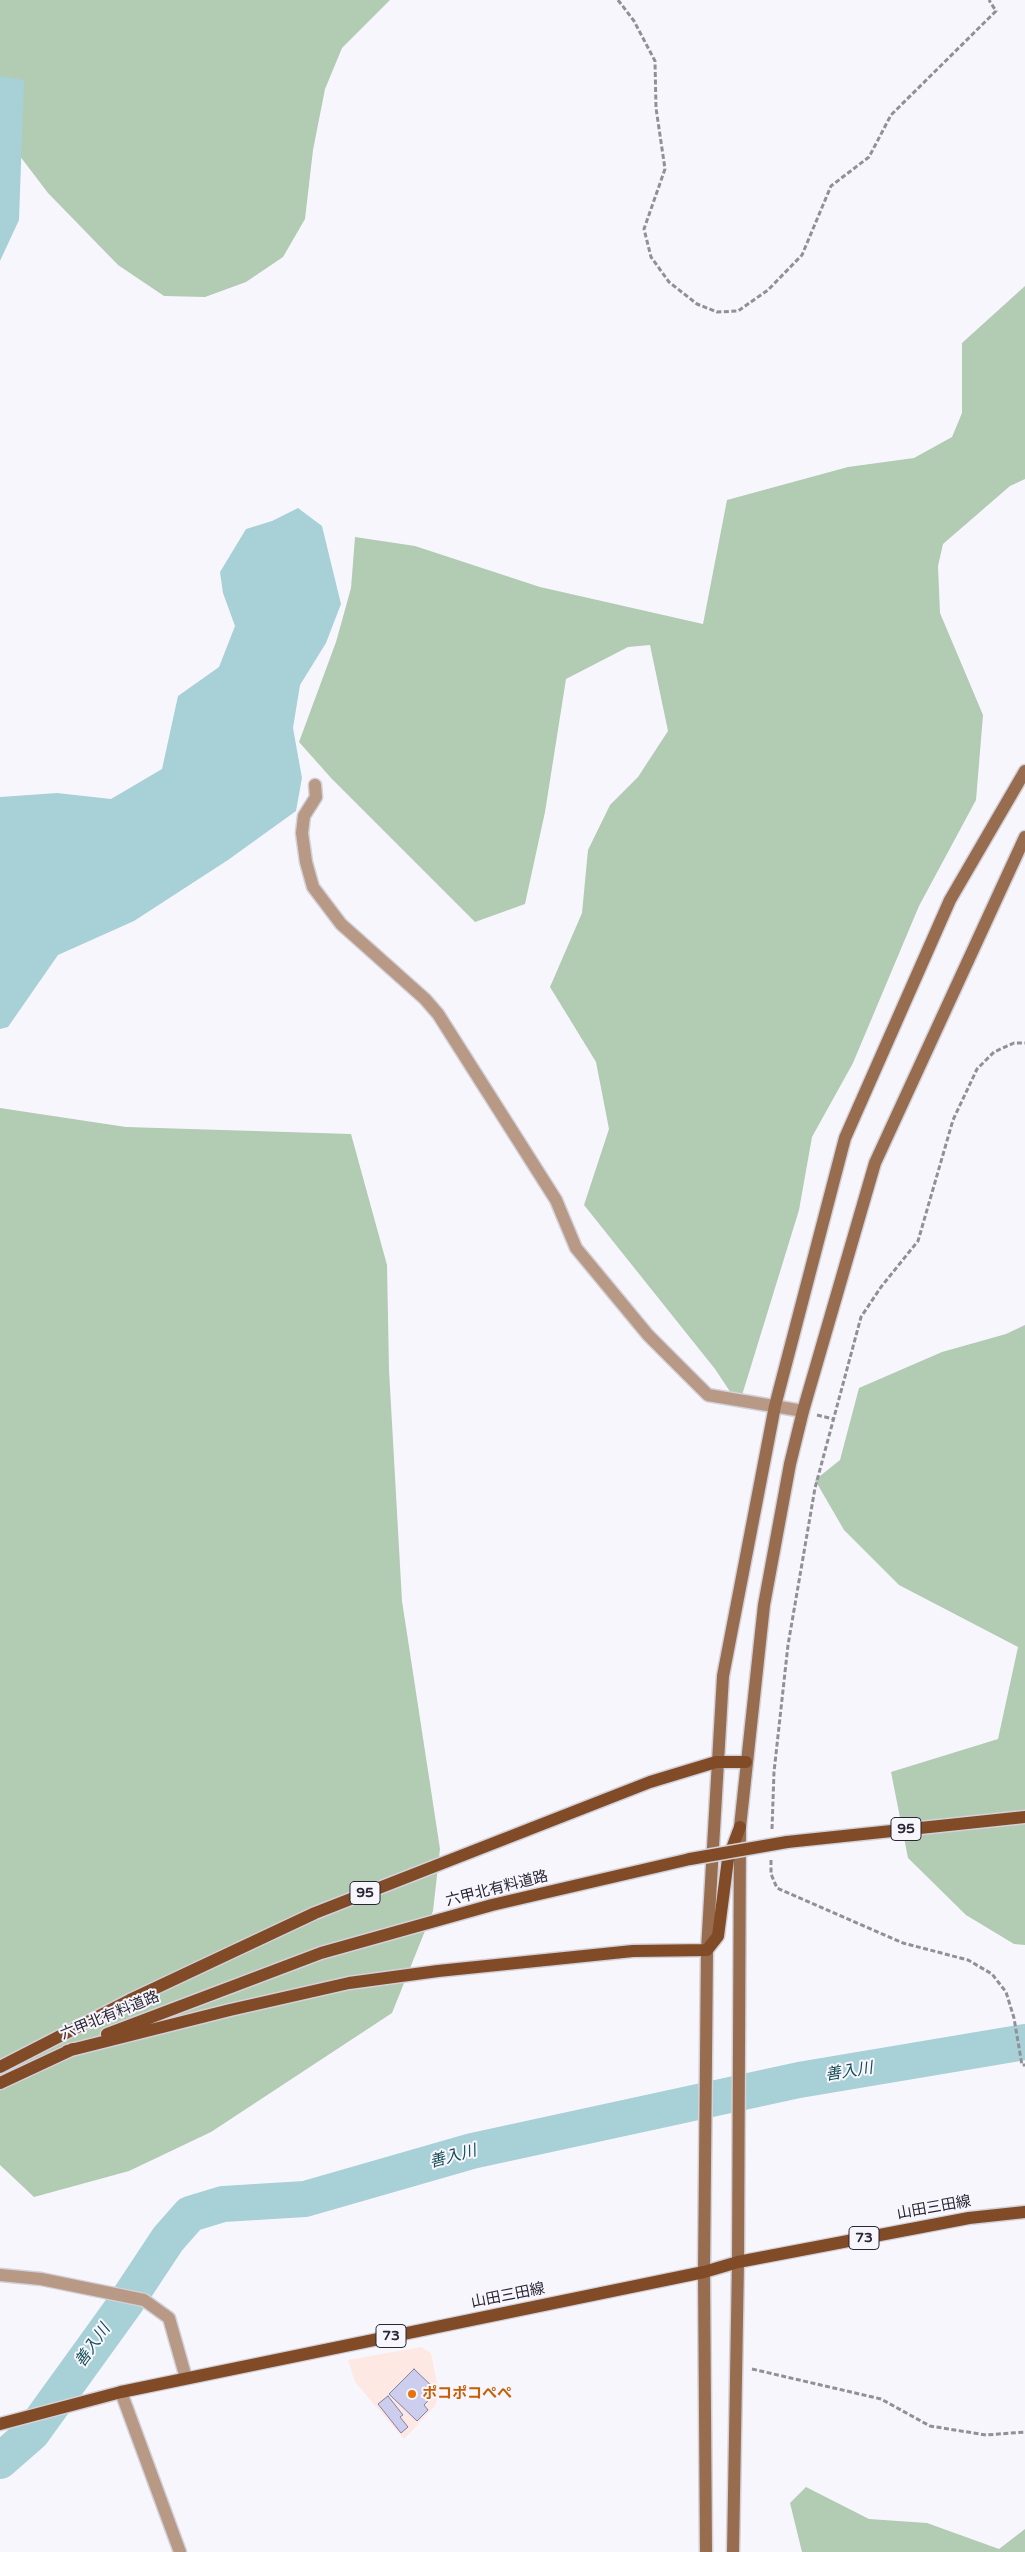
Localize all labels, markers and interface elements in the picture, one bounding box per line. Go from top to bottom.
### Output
road number: 95 [891,1818,921,1840]
street label: 六甲北有料道路 [444,1868,550,1910]
road number: 95 [350,1882,380,1905]
street label: 六甲北有料道路 [58,1988,162,2044]
water label: 善入川 [824,2059,874,2085]
water label: 善入川 [427,2142,479,2172]
street label: 山田三田線 [896,2193,972,2223]
road number: 73 [849,2226,879,2250]
street label: 山田三田線 [469,2280,547,2312]
water label: 善入川 [71,2321,115,2371]
road number: 73 [376,2324,406,2348]
place label: ポコポコぺぺ [422,2385,512,2403]
marker: ポコポコぺぺ [406,2388,418,2400]

